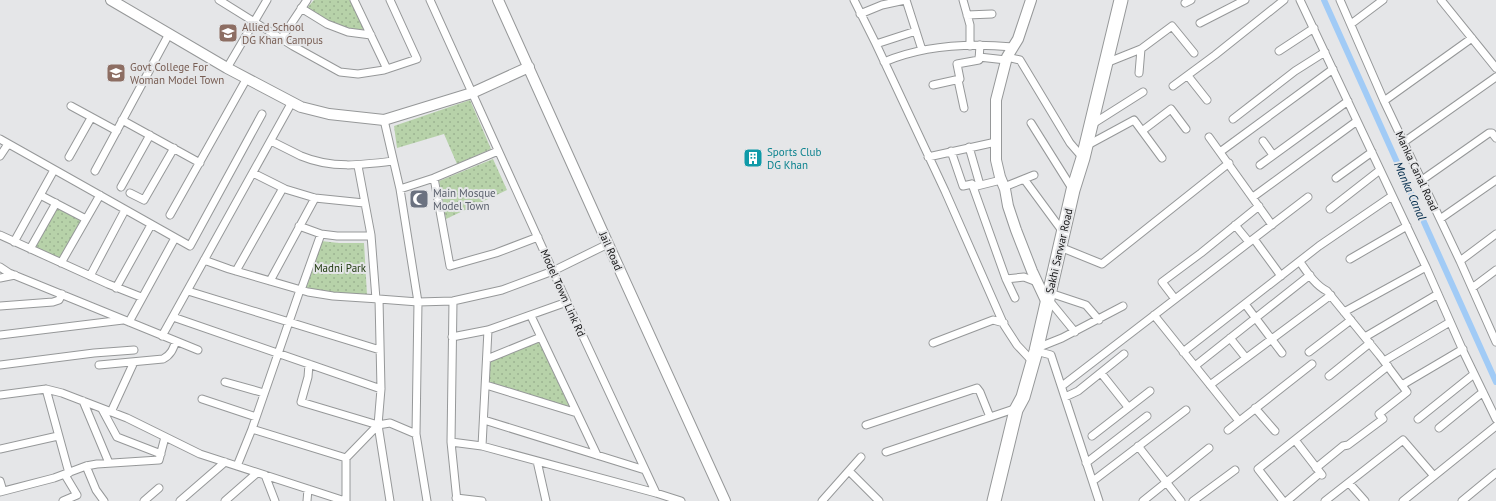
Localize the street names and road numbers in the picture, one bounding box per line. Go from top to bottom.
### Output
street label: Manka Canal Road [1393,129,1441,213]
street label: Sakhi Sarwar Road [1042,207,1076,295]
street label: Jail Road [596,228,626,273]
street label: Model Town Link Rd [537,247,589,339]

